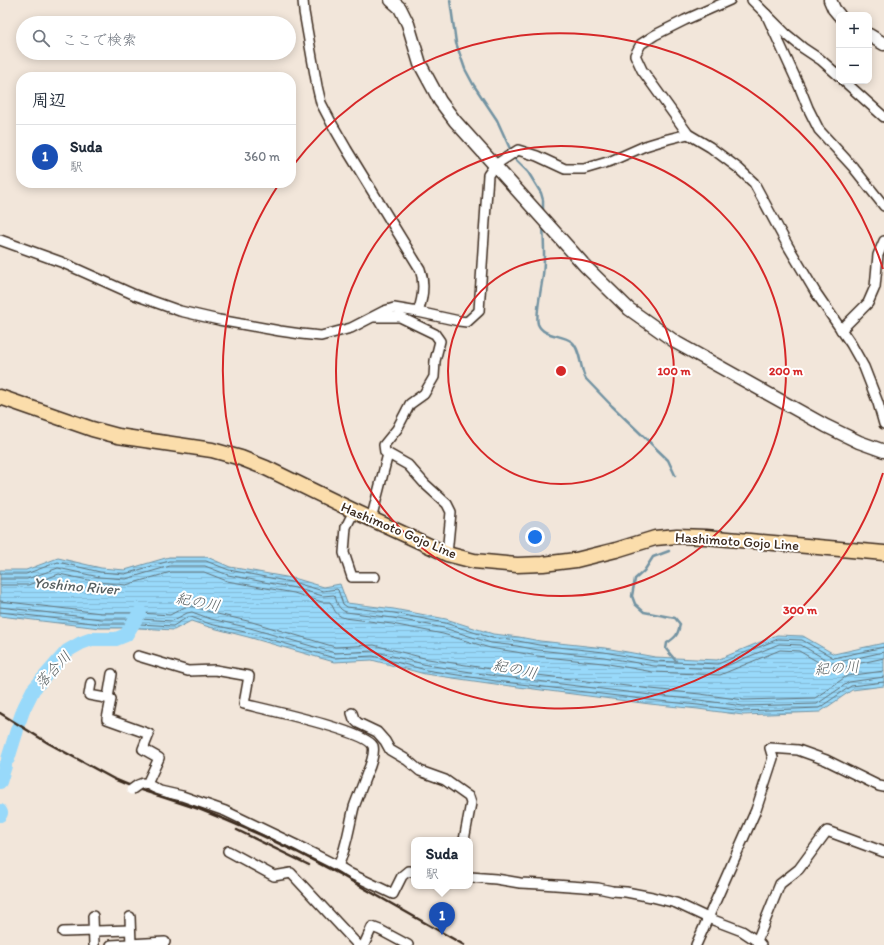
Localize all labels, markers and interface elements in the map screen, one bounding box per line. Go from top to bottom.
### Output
map controls [836,12,872,84]
button: + [836,12,872,48]
search box [16,16,296,60]
icon: search [30,27,52,49]
text: ここで検索 [62,31,137,49]
button: − [836,48,872,84]
text: 周辺 [32,90,66,110]
text: Suda [70,138,102,156]
text: 1 [42,149,48,164]
text: 360 m [244,149,280,164]
text: 駅 [70,159,83,174]
centre of rings [554,364,568,378]
text: 100 m [657,364,691,378]
text: 200 m [769,364,804,378]
street label: Hashimoto Gojo Line [338,498,460,563]
your location [525,527,545,547]
street label: Hashimoto Gojo Line [674,529,800,554]
water label: Yoshino River [33,573,122,599]
water label: 紀の川 [174,589,222,615]
text: 300 m [783,603,818,617]
water label: 落合川 [31,647,75,693]
water label: 紀の川 [491,656,539,682]
water label: 紀の川 [814,658,860,678]
popup [411,837,473,889]
text: Suda [426,845,458,863]
text: 駅 [426,866,439,881]
pin: 1 [429,902,455,935]

